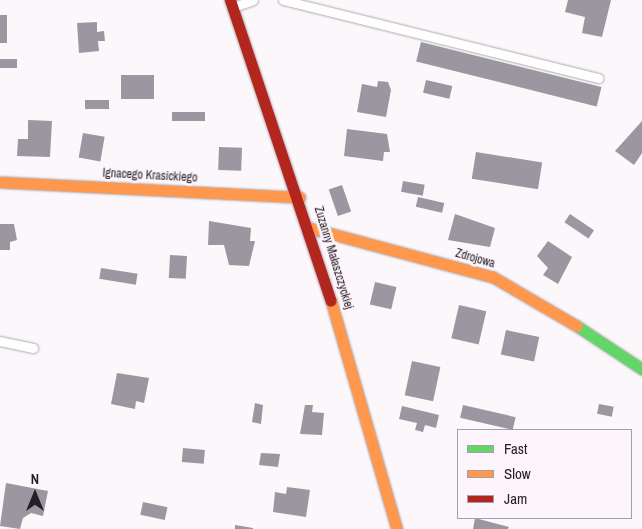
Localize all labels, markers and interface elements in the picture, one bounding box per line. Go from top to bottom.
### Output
street label: Ignacego Krasickiego [102,166,198,186]
street label: Zuzanny Małaszczyckiej [311,205,355,311]
street label: Zdrojowa [454,247,496,271]
legend [457,429,632,519]
text: Fast [504,438,527,459]
text: Slow [504,463,531,484]
north arrow [10,469,60,519]
text: N [31,470,39,488]
text: Jam [504,488,527,509]

